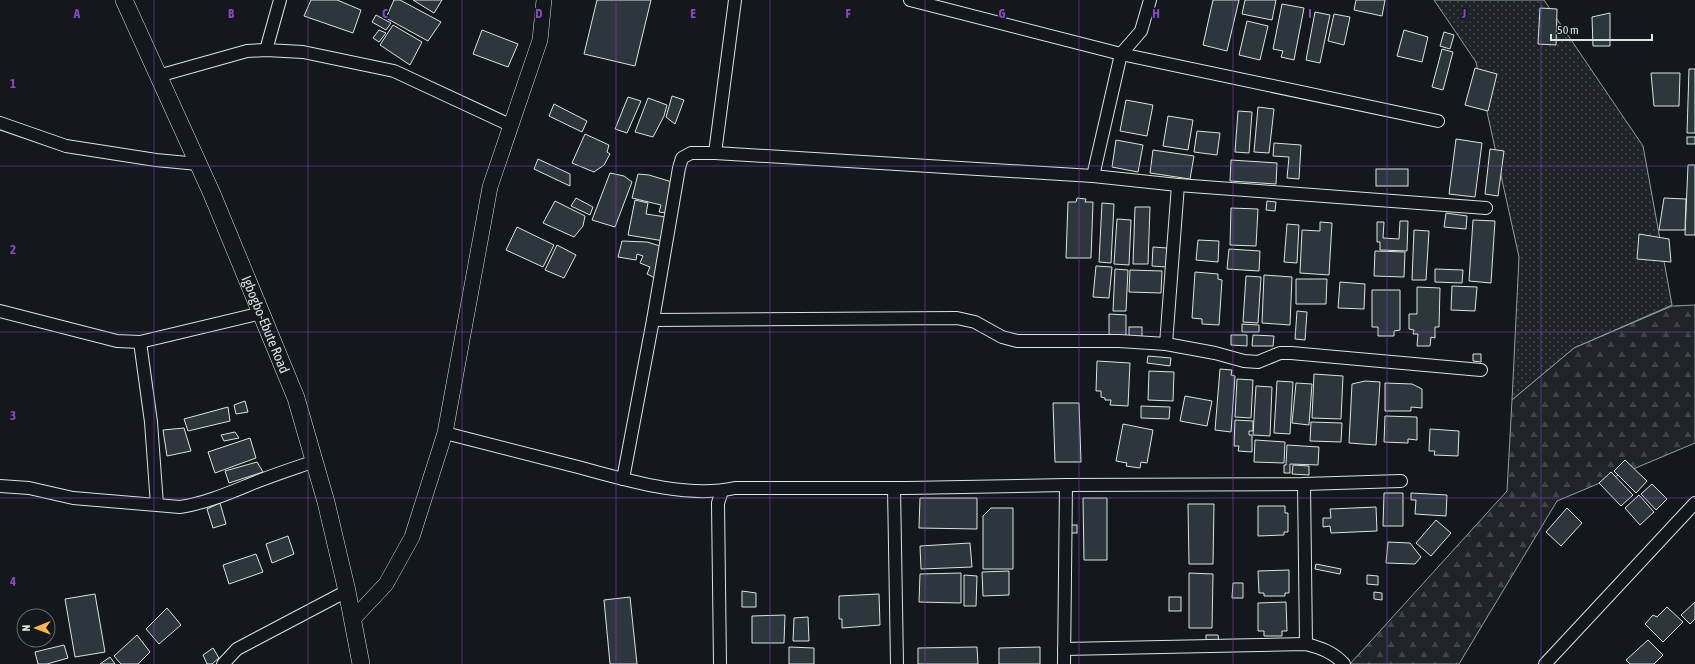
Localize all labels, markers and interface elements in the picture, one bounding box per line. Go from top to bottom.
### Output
text: A [73,6,81,21]
text: B [228,6,235,21]
text: C [382,6,388,21]
text: D [535,6,543,21]
text: E [690,6,696,21]
text: F [845,6,851,21]
text: G [999,6,1006,21]
text: H [1152,6,1160,21]
text: I [1308,6,1312,21]
text: J [1461,6,1466,21]
scale bar [1551,16,1652,42]
text: 50 m [1557,23,1579,37]
text: 1 [10,76,16,91]
text: 2 [10,242,16,257]
street label: Igbogbo-Ebute Road [238,273,293,375]
text: 3 [10,408,16,423]
text: 4 [9,574,16,589]
north arrow [16,608,56,648]
text: N [20,625,32,632]

